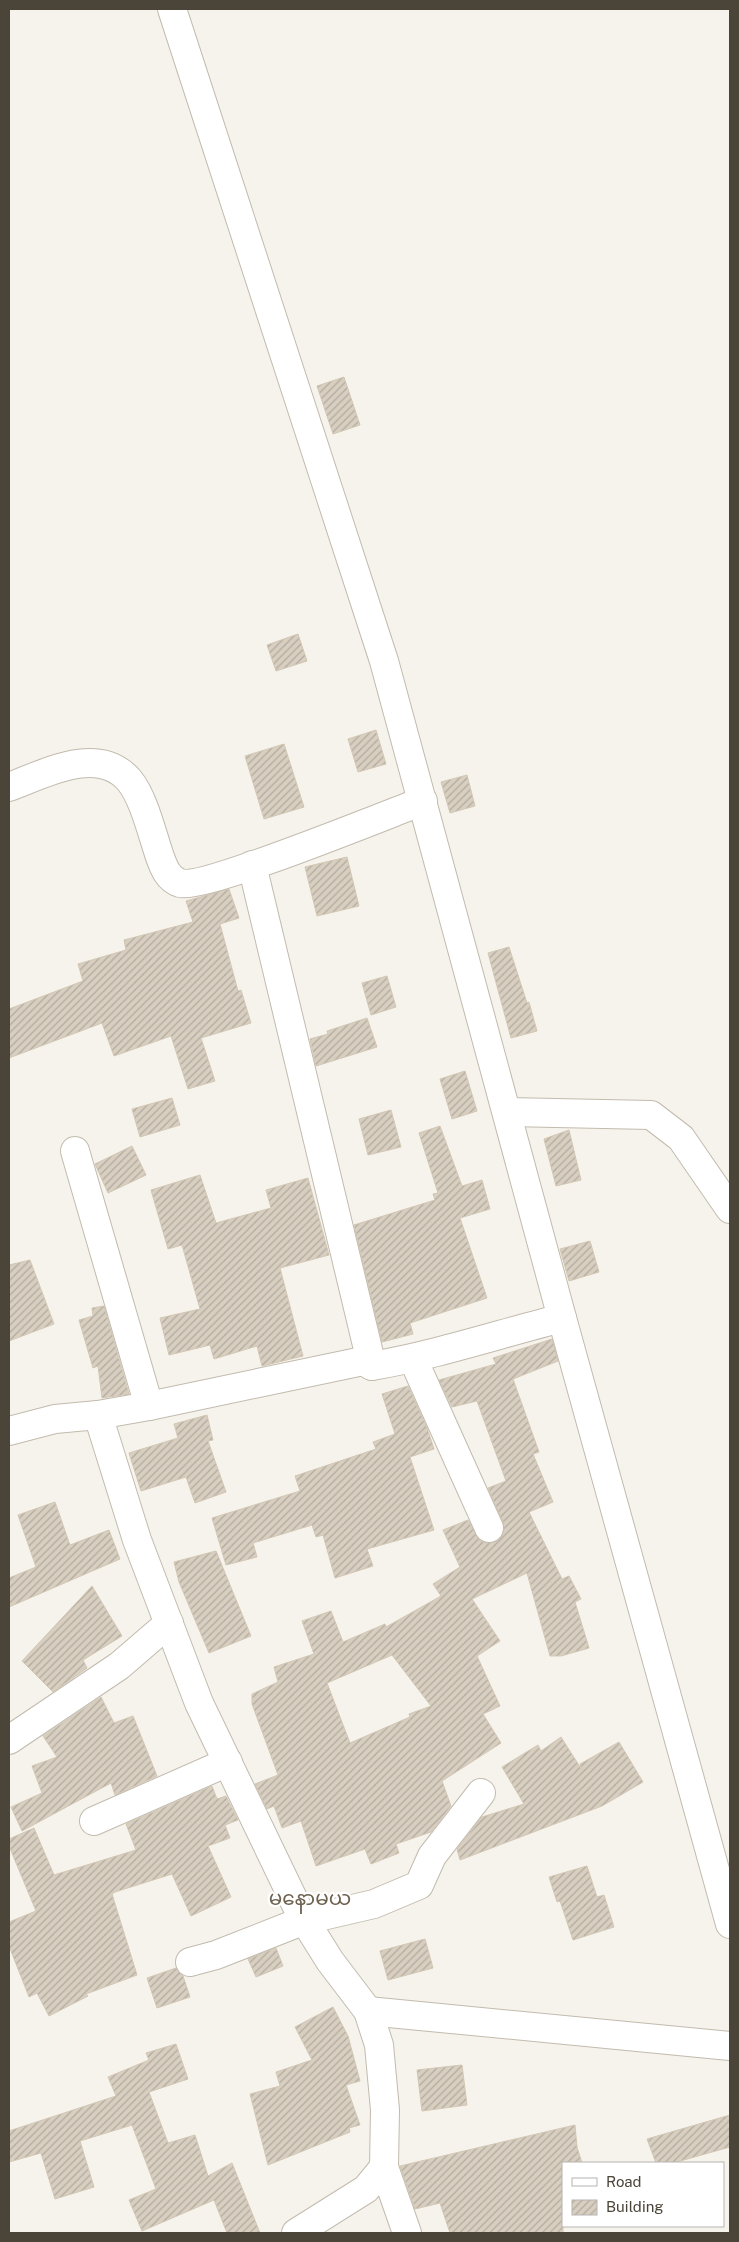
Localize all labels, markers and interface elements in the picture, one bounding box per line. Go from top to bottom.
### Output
district label: မနောမယ [269,1886,351,1914]
legend [562,2162,724,2227]
text: Road [606,2173,642,2190]
text: Building [606,2198,664,2215]

